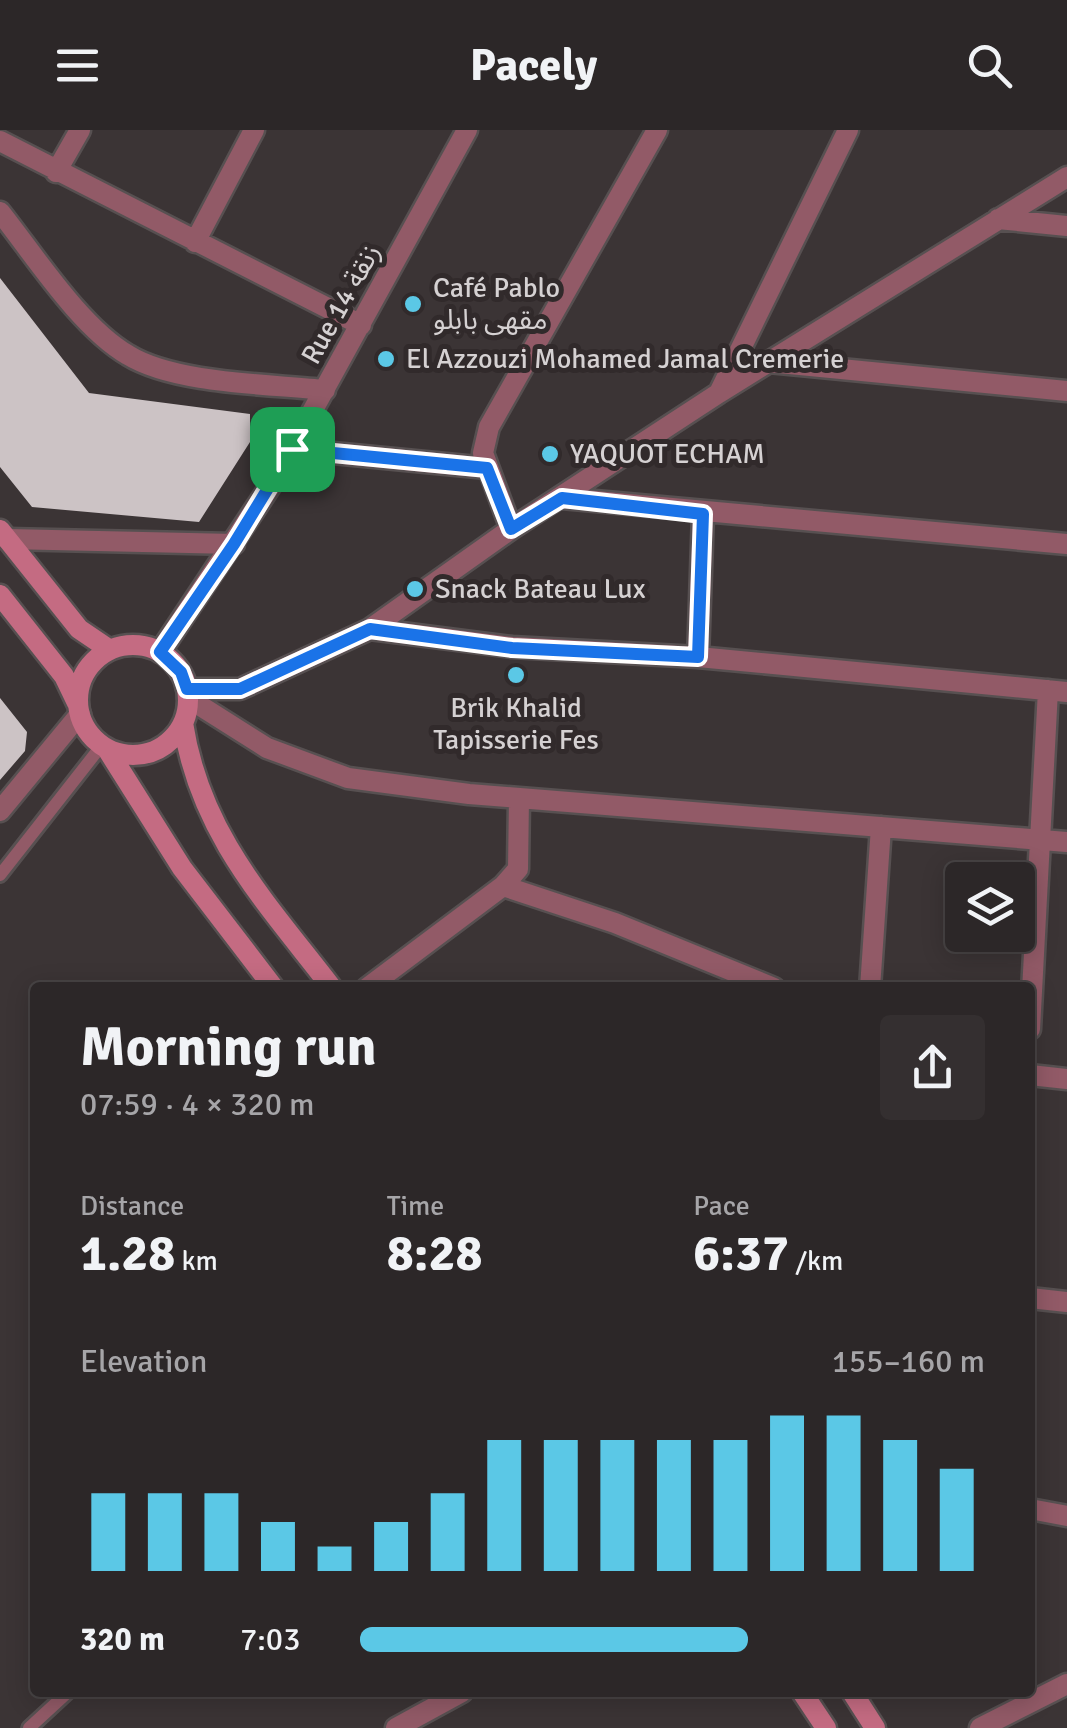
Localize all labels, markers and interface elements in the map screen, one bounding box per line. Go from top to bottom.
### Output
icon: menu [50,38,105,93]
text: Pacely [470,38,597,93]
icon: search [962,38,1017,93]
street label: Rue 14 زنقة [294,238,388,370]
place label: Café Pablo مقهى بابلو [433,271,560,337]
marker: Café Pablo مقهى بابلو [402,293,424,315]
place label: El Azzouzi Mohamed Jamal Cremerie [406,342,844,376]
marker: El Azzouzi Mohamed Jamal Cremerie [375,348,397,370]
pin [250,407,335,492]
icon: arrive [265,422,320,477]
place label: YAQUOT ECHAM [570,437,765,471]
marker: YAQUOT ECHAM [539,443,561,465]
place label: Snack Bateau Lux [435,572,646,606]
marker: Snack Bateau Lux [404,578,426,600]
marker: Brik Khalid Tapisserie Fes [505,664,527,686]
place label: Brik Khalid Tapisserie Fes [433,691,599,757]
map controls [945,862,1035,952]
button: layers [945,862,1035,952]
text: Morning run [80,1013,377,1081]
button: share [880,1015,985,1120]
text: 07:59 · 4 × 320 m [80,1085,315,1124]
text: Distance [80,1189,184,1223]
text: Time [387,1189,444,1223]
text: Pace [693,1189,750,1223]
text: 1.28 [80,1223,175,1285]
text: 8:28 [387,1223,482,1285]
text: 6:37 [693,1223,789,1285]
text: km [175,1244,218,1278]
text: /km [789,1244,843,1278]
text: Elevation [80,1342,207,1381]
text: 155–160 m [832,1342,985,1381]
text: 320 m [80,1620,165,1659]
text: 7:03 [240,1620,300,1659]

